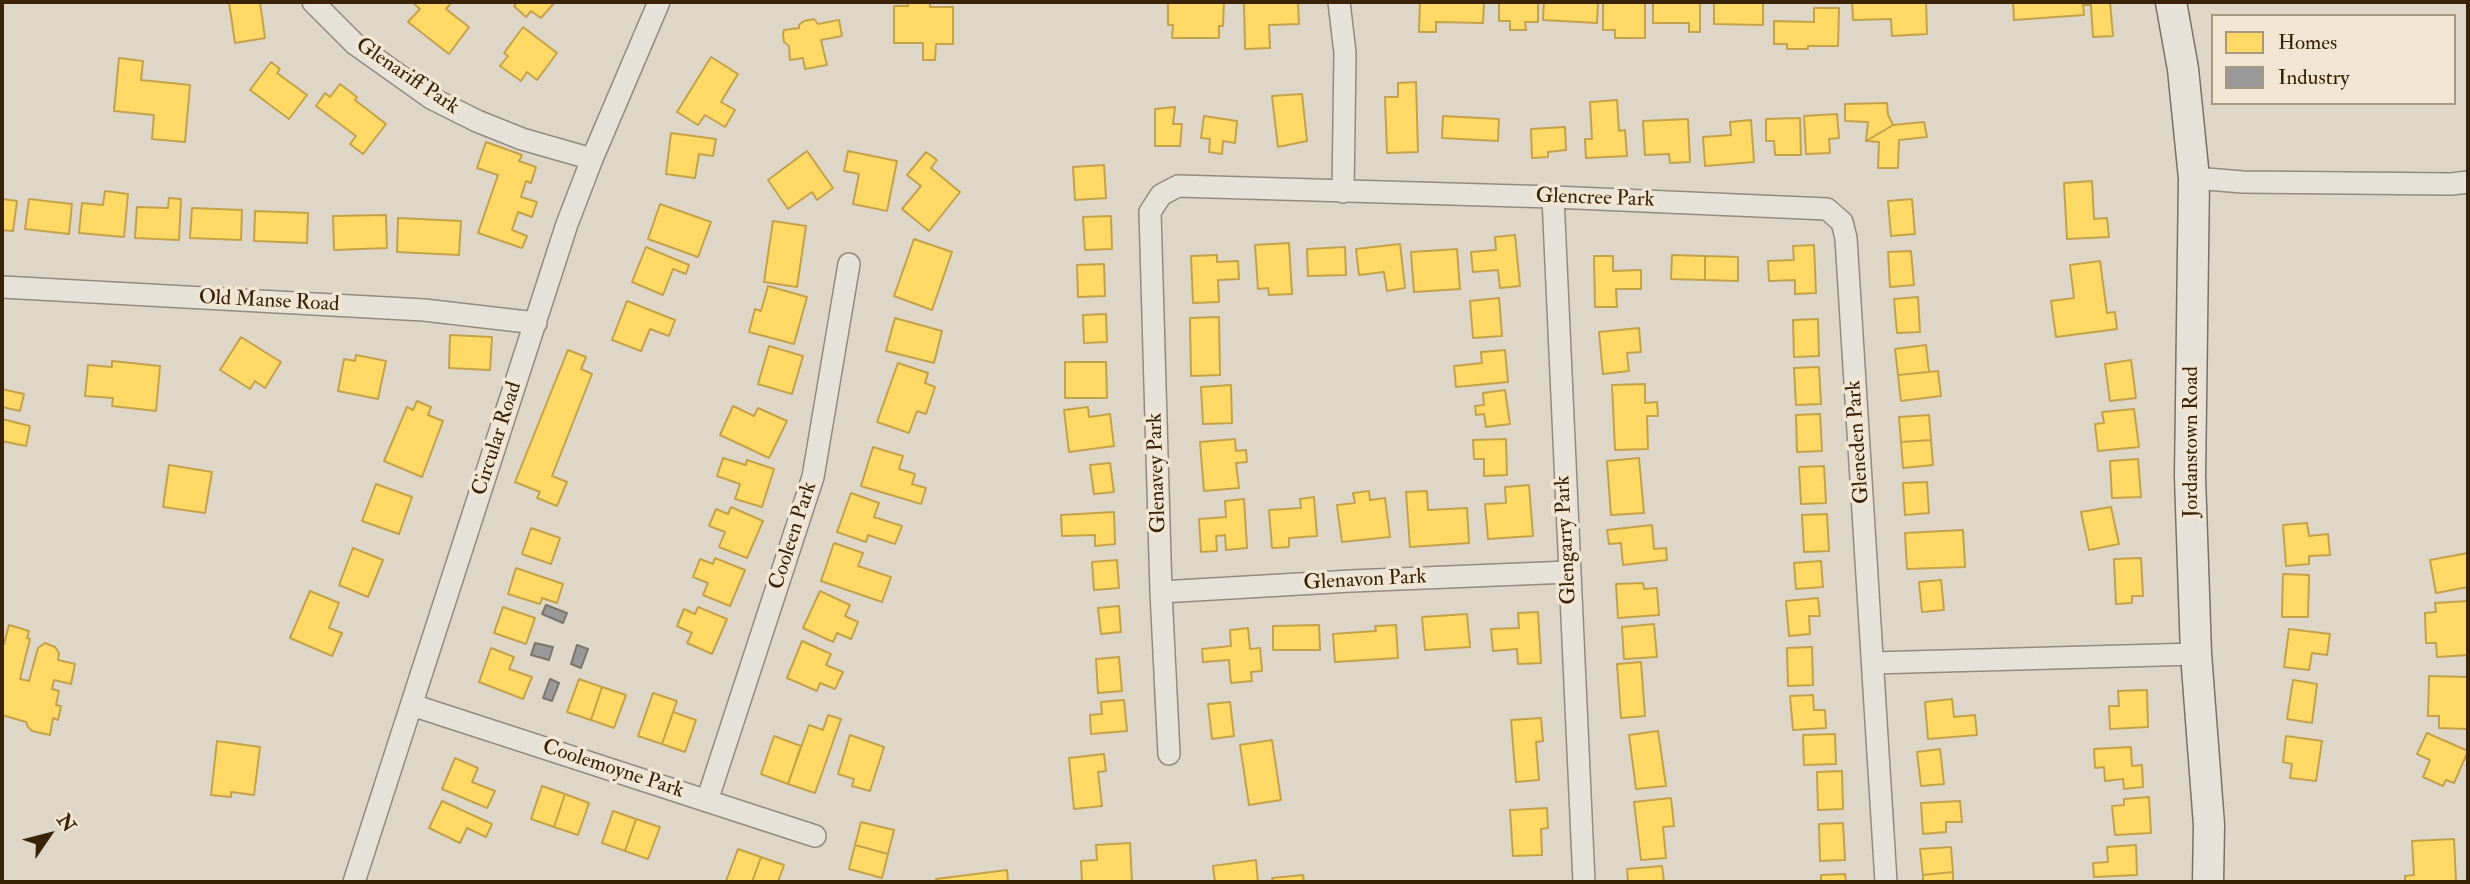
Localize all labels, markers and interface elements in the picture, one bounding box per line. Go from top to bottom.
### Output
legend [2211,14,2456,105]
text: Homes [2278,29,2337,56]
street label: Glenariff Park [351,33,463,121]
text: Industry [2278,64,2350,91]
street label: Glencree Park [1535,184,1655,214]
street label: Old Manse Road [198,286,340,318]
street label: Jordanstown Road [2179,366,2205,518]
street label: Circular Road [468,379,528,499]
street label: Gleneden Park [1842,379,1876,505]
street label: Glenavey Park [1143,412,1173,534]
street label: Glengarry Park [1551,475,1583,605]
street label: Cooleen Park [765,479,823,593]
street label: Glenavon Park [1303,565,1427,597]
street label: Coolemoyne Park [539,735,687,805]
north arrow [14,800,84,870]
text: N [51,809,81,837]

